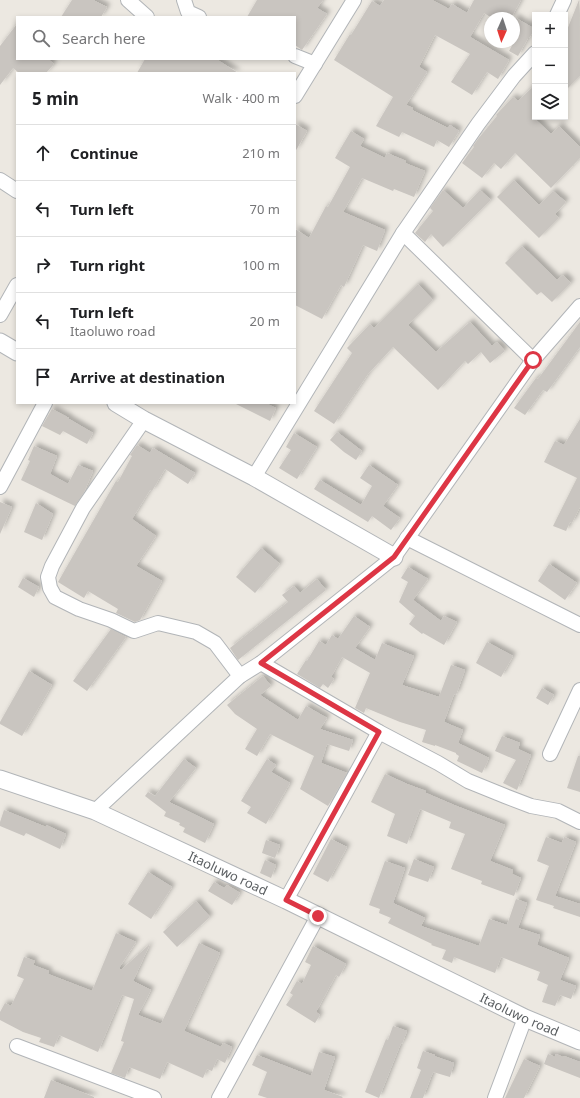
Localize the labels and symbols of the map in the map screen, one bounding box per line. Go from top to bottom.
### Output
north arrow [484,12,520,48]
route start [524,351,542,369]
street label: Itaoluwo road [185,847,271,899]
route end [309,907,327,925]
street label: Itaoluwo road [477,988,562,1040]

